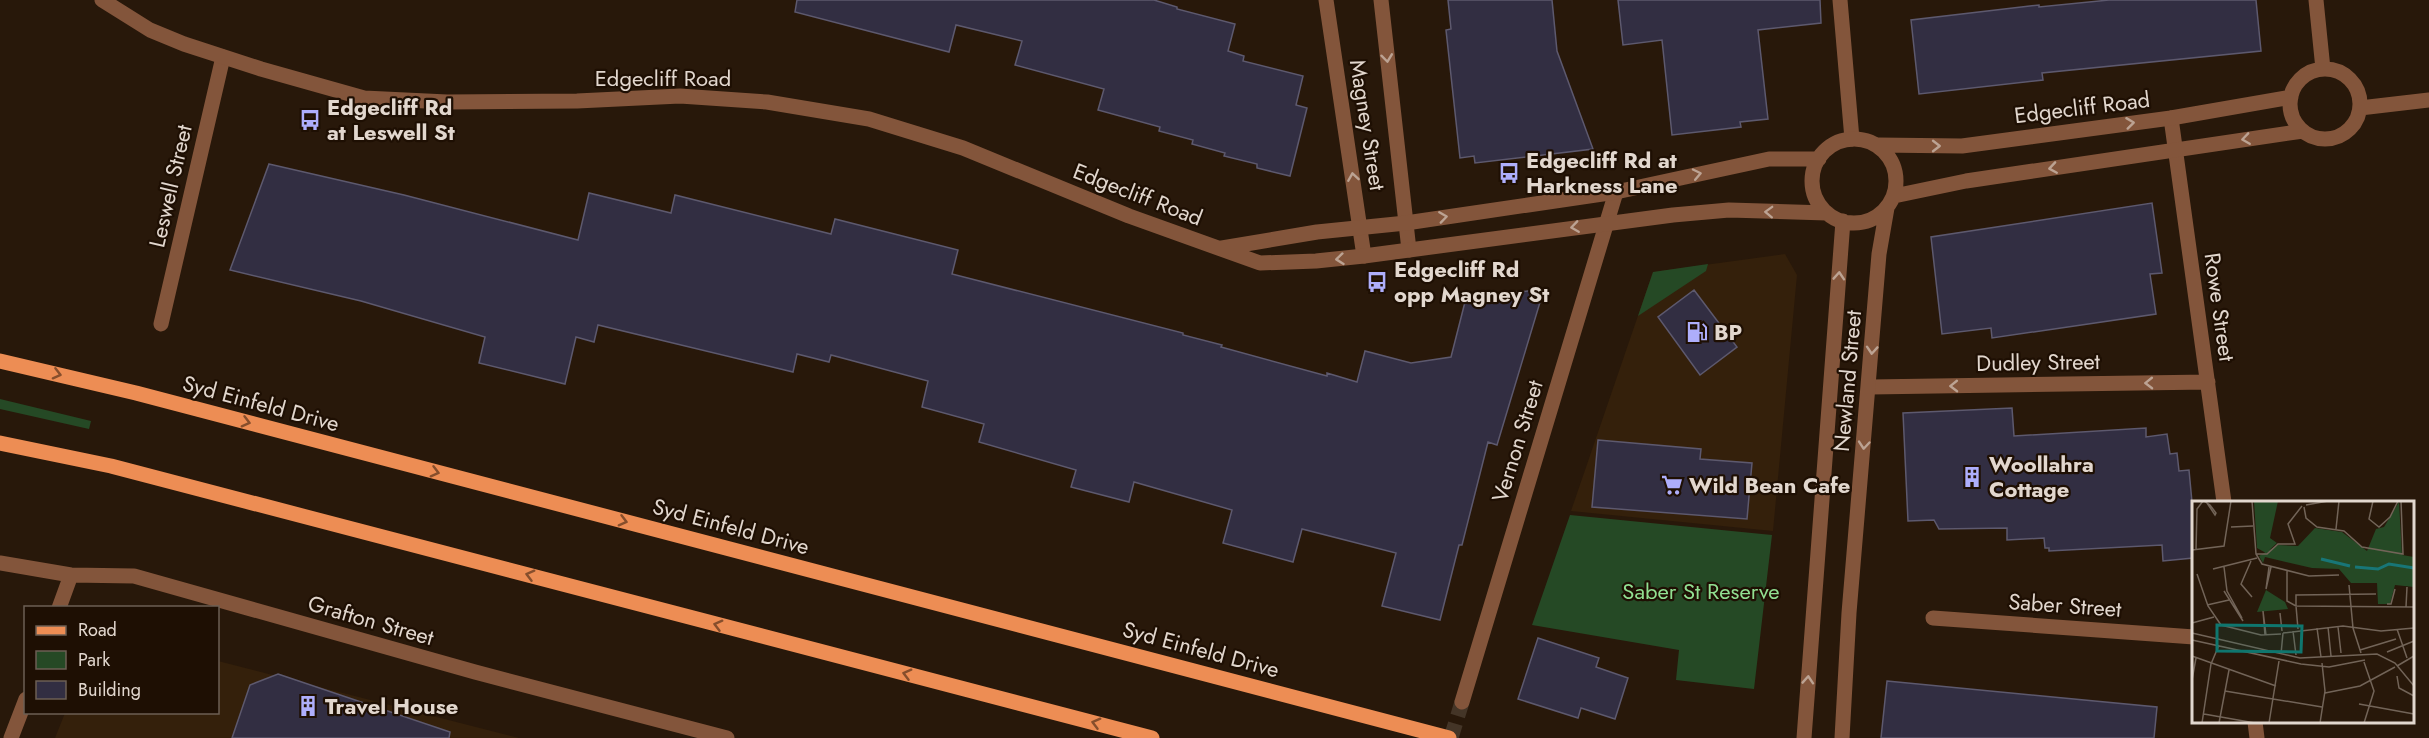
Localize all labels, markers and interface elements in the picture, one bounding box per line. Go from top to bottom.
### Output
one-way arrow [1381,54,1393,63]
street label: Magney Street [1342,57,1394,194]
street label: Edgecliff Road [595,62,731,94]
street label: Edgecliff Road [2012,83,2152,131]
place label: Edgecliff Rd at Leswell St [327,91,455,148]
bus stop icon: Edgecliff Rd at Leswell St [298,108,322,132]
one-way arrow [2125,118,2134,130]
street label: Leswell Street [140,121,200,251]
one-way arrow [2241,133,2250,145]
one-way arrow [1932,140,1941,152]
place label: Edgecliff Rd at Harkness Lane [1526,144,1678,201]
street label: Edgecliff Road [1069,155,1207,233]
bus stop icon: Edgecliff Rd at Harkness Lane [1497,161,1521,185]
one-way arrow [2048,161,2057,173]
one-way arrow [1692,169,1702,182]
one-way arrow [1347,173,1360,183]
one-way arrow [1764,206,1773,218]
one-way arrow [1438,212,1448,224]
one-way arrow [1570,221,1579,233]
street label: Rowe Street [2197,251,2244,364]
one-way arrow [1335,252,1344,265]
place label: Edgecliff Rd opp Magney St [1394,253,1549,310]
bus stop icon: Edgecliff Rd opp Magney St [1365,270,1389,294]
one-way arrow [1832,271,1845,280]
street label: Newland Street [1825,308,1869,453]
place label: BP [1714,316,1742,348]
fuel station icon: BP [1685,320,1709,344]
one-way arrow [1866,345,1879,354]
street label: Dudley Street [1976,345,2101,379]
one-way arrow [52,367,62,380]
street label: Syd Einfeld Drive [179,367,343,439]
street label: Vernon Street [1483,375,1551,506]
one-way arrow [2145,377,2154,389]
one-way arrow [1950,380,1959,392]
one-way arrow [241,415,251,428]
one-way arrow [1858,441,1871,450]
place label: Woollahra Cottage [1989,448,2094,505]
one-way arrow [429,464,439,477]
building icon: Woollahra Cottage [1960,465,1984,489]
place label: Wild Bean Cafe [1689,469,1850,501]
supermarket icon: Wild Bean Cafe [1660,473,1684,497]
street label: Syd Einfeld Drive [649,490,813,562]
inset map [2192,501,2414,723]
one-way arrow [617,514,628,526]
one-way arrow [525,570,535,583]
park label: Saber St Reserve [1622,575,1780,607]
street label: Saber Street [2007,585,2123,625]
street label: Grafton Street [304,587,438,653]
legend [24,606,219,714]
street label: Syd Einfeld Drive [1119,613,1283,685]
text: Road [78,617,117,643]
one-way arrow [713,619,723,632]
text: Park [78,647,110,673]
one-way arrow [902,669,913,681]
one-way arrow [1801,675,1814,684]
text: Building [78,677,141,703]
place label: Travel House [325,690,458,722]
building icon: Travel House [296,694,320,718]
one-way arrow [1091,718,1101,731]

